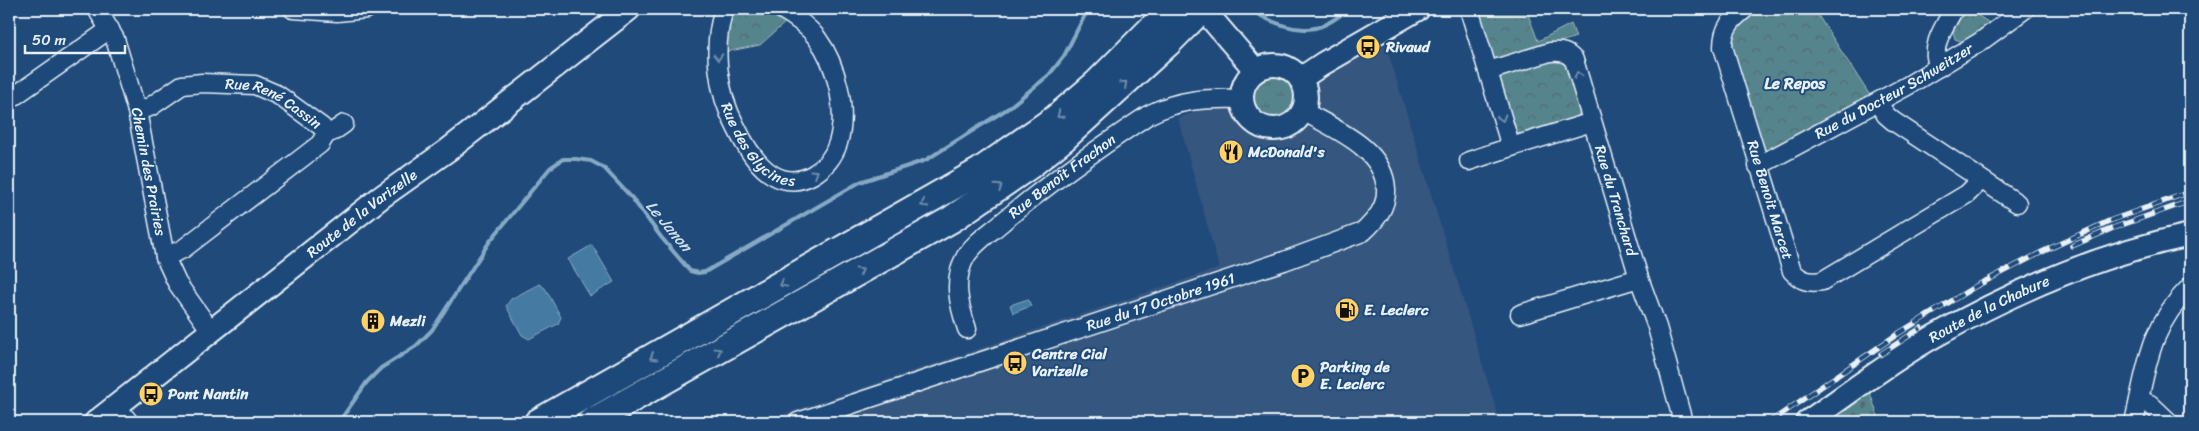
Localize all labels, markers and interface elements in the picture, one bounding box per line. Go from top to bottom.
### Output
scale bar [25,22,125,54]
text: 50 m [32,27,67,53]
bus stop icon: Rivaud [1355,34,1381,60]
place label: Rivaud [1385,34,1431,60]
street label: Rue du Docteur Schweitzer [1810,36,1979,146]
one-way arrow [712,53,723,61]
district label: Le Repos [1764,69,1826,98]
street label: Rue René Cassin [225,71,327,136]
one-way arrow [1574,72,1584,80]
one-way arrow [1118,81,1127,90]
street label: Rue des Glycines [713,99,796,193]
street label: Chemin des Prairies [124,105,174,238]
one-way arrow [1057,109,1066,117]
one-way arrow [1496,113,1506,121]
street label: Rue Benoît Frachon [1002,127,1122,225]
street label: Rue Benoit Marcet [1739,137,1801,263]
restaurant icon: McDonald's [1218,139,1244,165]
place label: McDonald's [1247,139,1326,165]
street label: Rue du Tranchard [1587,142,1645,260]
street label: Route de la Varizelle [301,162,423,264]
one-way arrow [810,169,819,179]
one-way arrow [993,184,1003,193]
water label: Le Janon [638,194,701,260]
one-way arrow [921,198,930,208]
street label: Rue du 17 Octobre 1961 [1083,265,1238,339]
one-way arrow [854,267,863,277]
street label: Route de la Chabure [1924,268,2054,350]
one-way arrow [779,278,788,288]
fuel station icon: E. Leclerc [1334,297,1360,323]
place label: E. Leclerc [1364,297,1429,323]
building icon: Mezli [360,308,386,334]
place label: Mezli [389,308,426,334]
place label: Centre Cial Varizelle [1031,341,1108,384]
one-way arrow [713,347,722,357]
bus stop icon: Centre Cial Varizelle [1002,350,1028,376]
one-way arrow [650,351,659,361]
place label: Parking de E. Leclerc [1320,354,1390,397]
parking icon: Parking de E. Leclerc [1290,363,1316,389]
bus stop icon: Pont Nantin [138,381,164,407]
place label: Pont Nantin [168,381,249,407]

